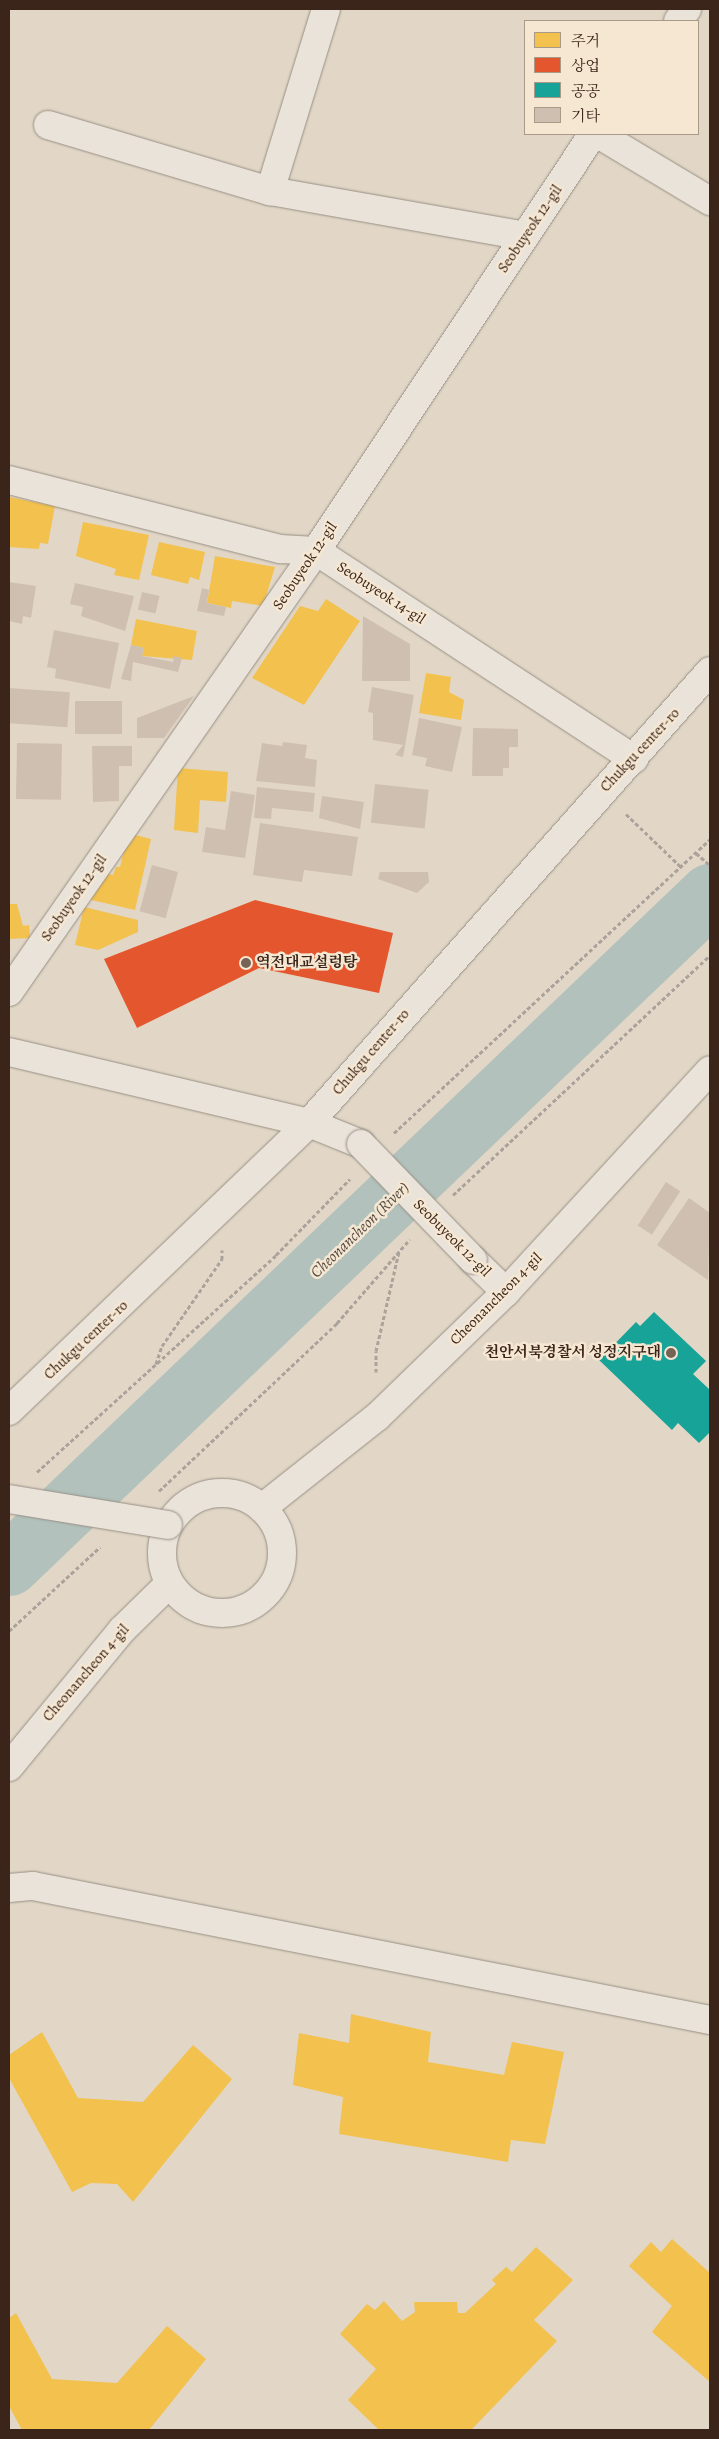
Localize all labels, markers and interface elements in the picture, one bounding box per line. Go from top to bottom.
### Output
legend [524,20,699,135]
text: 주거 [571,31,600,51]
text: 상업 [571,56,600,76]
text: 공공 [571,81,600,101]
text: 기타 [571,106,600,126]
street label: Seobuyeok 12-gil [494,182,566,276]
street label: Seobuyeok 12-gil [269,519,341,613]
street label: Seobuyeok 14-gil [333,558,429,628]
street label: Chukgu center-ro [597,704,683,796]
street label: Seobuyeok 12-gil [37,851,111,945]
place label: 역전대교설렁탕 [256,954,357,972]
marker: 역전대교설렁탕 [240,957,252,969]
street label: Chukgu center-ro [329,1005,413,1099]
water label: Cheonancheon (River) [307,1178,413,1282]
street label: Seobuyeok 12-gil [410,1196,494,1280]
street label: Cheonancheon 4-gil [446,1249,546,1349]
street label: Chukgu center-ro [40,1297,132,1383]
place label: 천안서북경찰서 성정지구대 [485,1344,661,1362]
marker: 천안서북경찰서 성정지구대 [665,1347,677,1359]
street label: Cheonancheon 4-gil [39,1621,133,1725]

